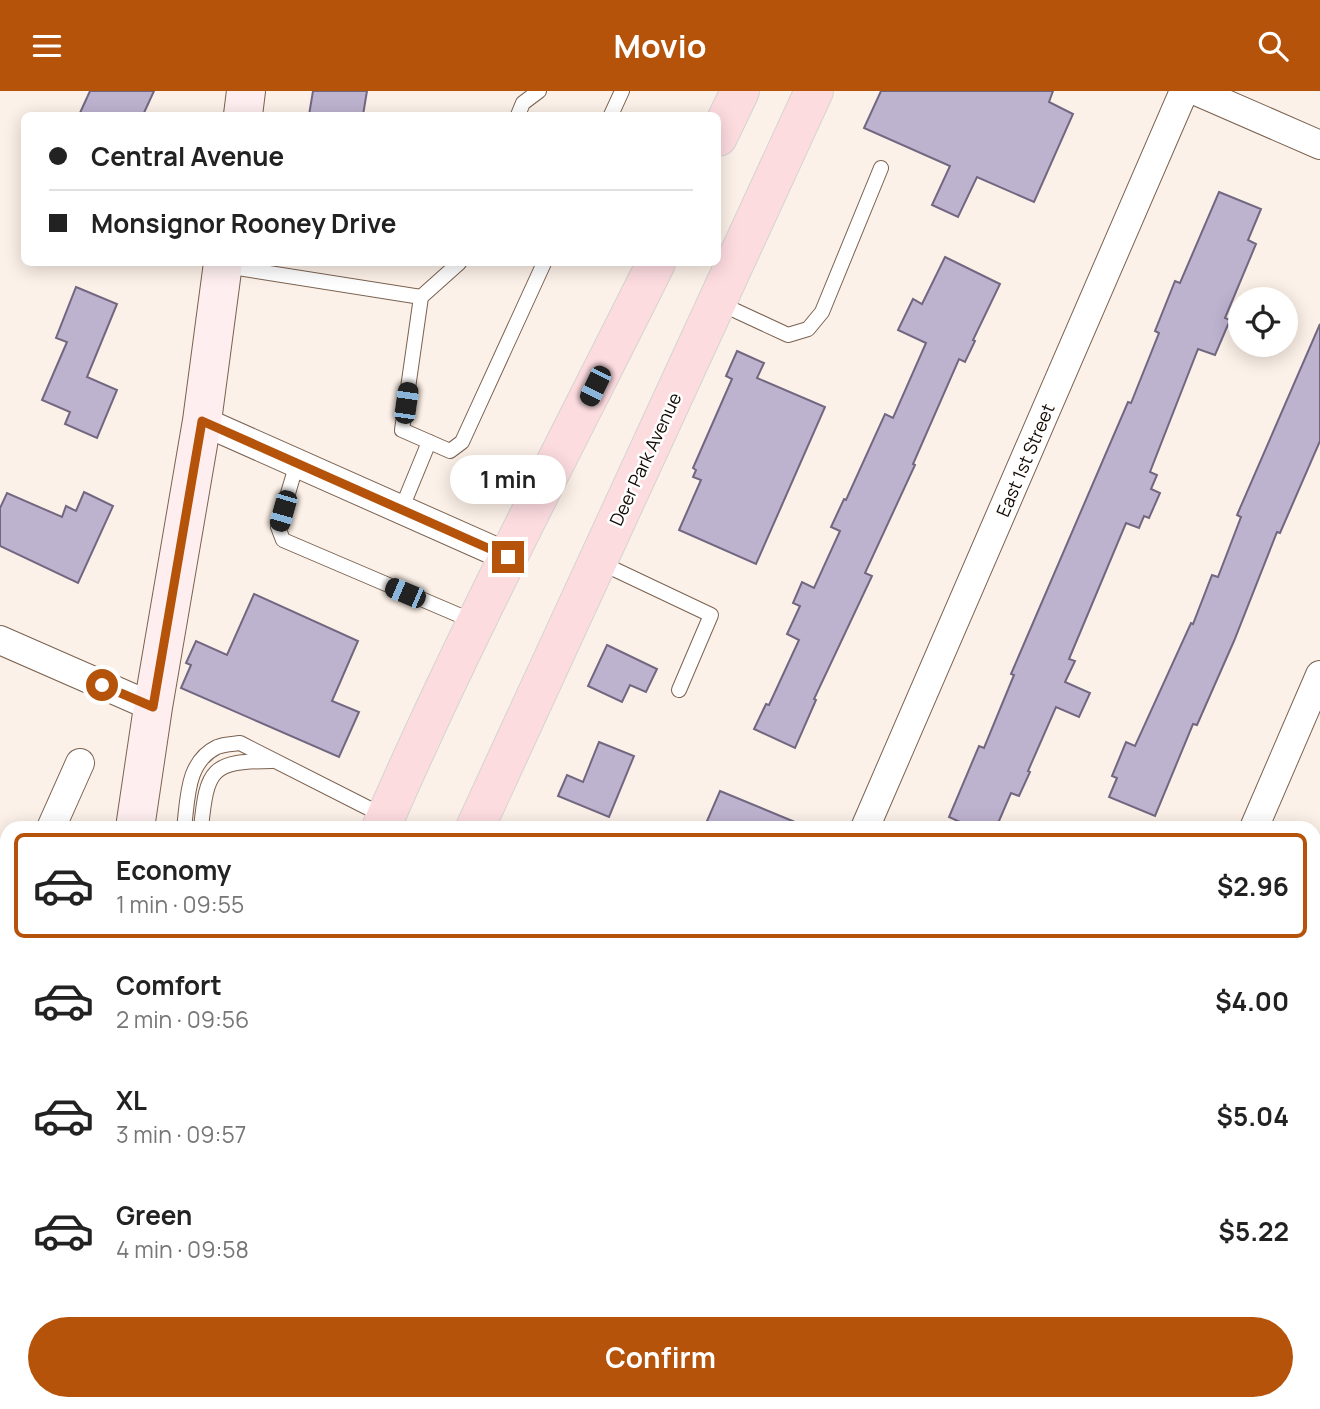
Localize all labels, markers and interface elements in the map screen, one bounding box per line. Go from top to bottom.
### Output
text: Movio [614,24,706,68]
icon: menu [28,27,66,65]
icon: search [1254,27,1292,65]
text: Central Avenue [91,138,284,174]
text: Monsignor Rooney Drive [91,205,397,241]
map controls [1228,287,1298,357]
button: locate [1228,287,1298,357]
car [577,363,614,409]
car [393,381,420,425]
street label: Deer Park Avenue [604,389,686,529]
street label: East 1st Street [990,400,1060,520]
callout: 1 min [450,455,566,505]
text: 1 min [480,463,536,495]
car [268,488,299,534]
route end [492,541,524,573]
car [382,575,429,611]
route start [86,669,118,701]
text: Economy [116,852,231,888]
icon: car [32,854,95,917]
text: $2.96 [1217,868,1289,904]
text: 1 min · 09:55 [116,888,244,920]
text: Comfort [116,967,222,1003]
icon: car [32,969,95,1032]
text: $4.00 [1215,983,1289,1019]
text: 2 min · 09:56 [116,1003,249,1035]
text: XL [116,1082,147,1118]
icon: car [32,1084,95,1147]
text: $5.04 [1217,1098,1289,1134]
text: 3 min · 09:57 [116,1118,246,1150]
text: Green [116,1197,192,1233]
icon: car [32,1199,95,1262]
text: $5.22 [1219,1213,1289,1249]
text: 4 min · 09:58 [116,1233,249,1265]
button: Confirm [28,1317,1293,1397]

